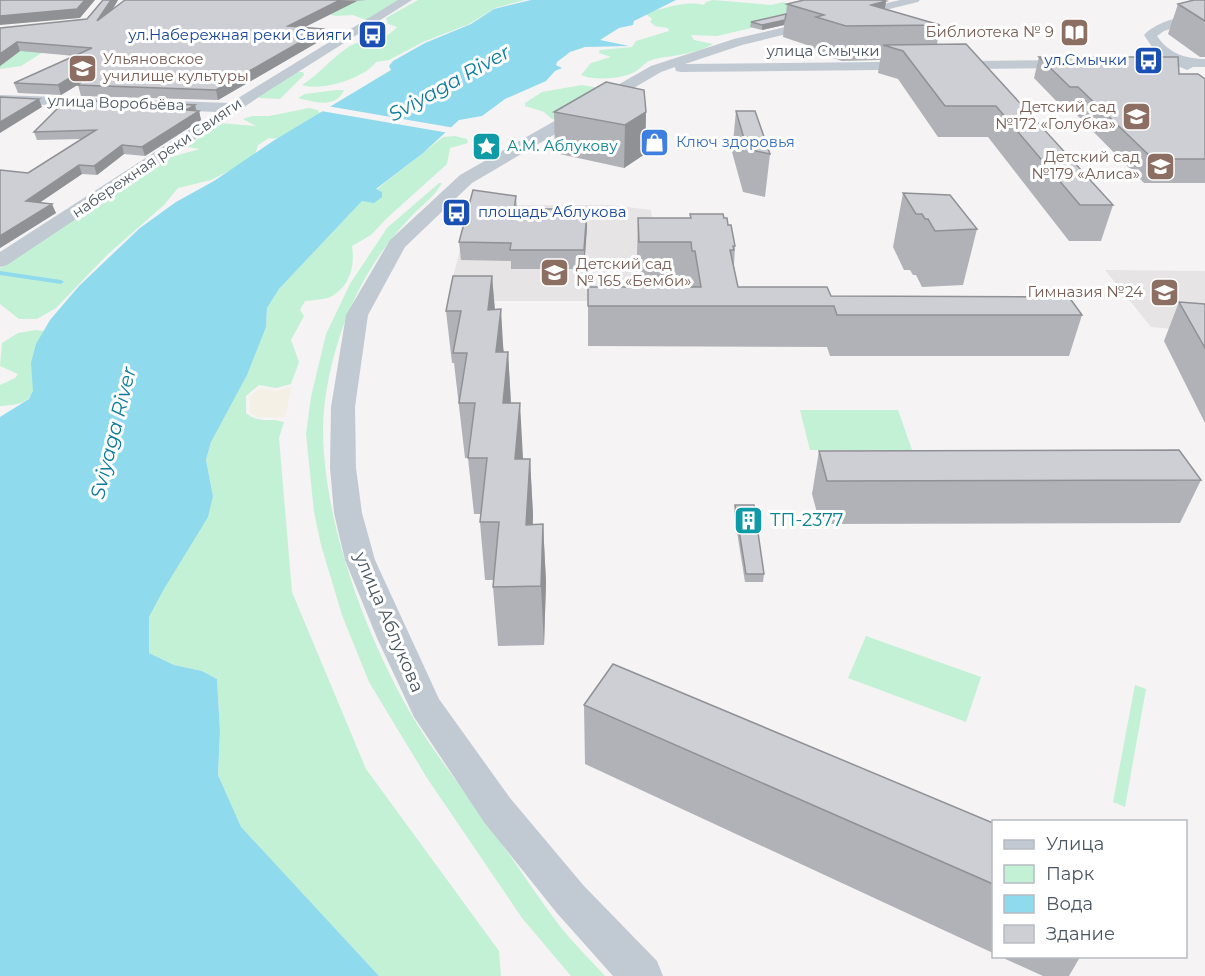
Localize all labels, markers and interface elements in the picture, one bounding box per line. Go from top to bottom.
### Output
library icon: Библиотека № 9 [1059,16,1091,48]
bus stop icon: ул.Набережная реки Свияги [357,19,389,51]
place label: Библиотека № 9 [926,22,1054,41]
place label: ул.Набережная реки Свияги [127,25,352,44]
water label: Sviyaga River [384,39,515,126]
street label: улица Смычки [765,41,880,60]
bus stop icon: ул.Смычки [1132,44,1164,76]
place label: Ульяновское училище культуры [102,49,249,85]
place label: ул.Смычки [1043,50,1127,69]
school or university icon: Ульяновское училище культуры [66,52,98,84]
street label: улица Воробьёва [46,91,185,114]
street label: набережная реки Свияги [68,94,245,222]
place label: Детский сад №172 «Голубка» [995,97,1116,133]
school or university icon: Детский сад №172 «Голубка» [1121,100,1153,132]
shop icon: Ключ здоровья [639,126,671,158]
place icon: А.М. Аблукову [470,130,502,162]
place label: Ключ здоровья [676,132,795,151]
place label: А.М. Аблукову [507,136,618,155]
place label: Детский сад №179 «Алиса» [1032,147,1140,183]
school or university icon: Детский сад №179 «Алиса» [1145,150,1177,182]
bus stop icon: площадь Аблукова [441,196,473,228]
place label: площадь Аблукова [478,202,627,221]
place label: Детский сад № 165 «Бемби» [576,254,691,290]
school or university icon: Детский сад № 165 «Бемби» [539,257,571,289]
school or university icon: Гимназия №24 [1148,276,1180,308]
place label: Гимназия №24 [1027,282,1143,301]
water label: Sviyaga River [85,364,141,502]
building icon: ТП-2377 [733,504,765,536]
place label: ТП-2377 [770,509,843,531]
street label: улица Аблукова [349,548,429,696]
legend [992,820,1187,958]
text: Улица [1046,833,1104,855]
text: Парк [1046,863,1095,885]
text: Вода [1046,893,1093,915]
text: Здание [1046,923,1115,945]

